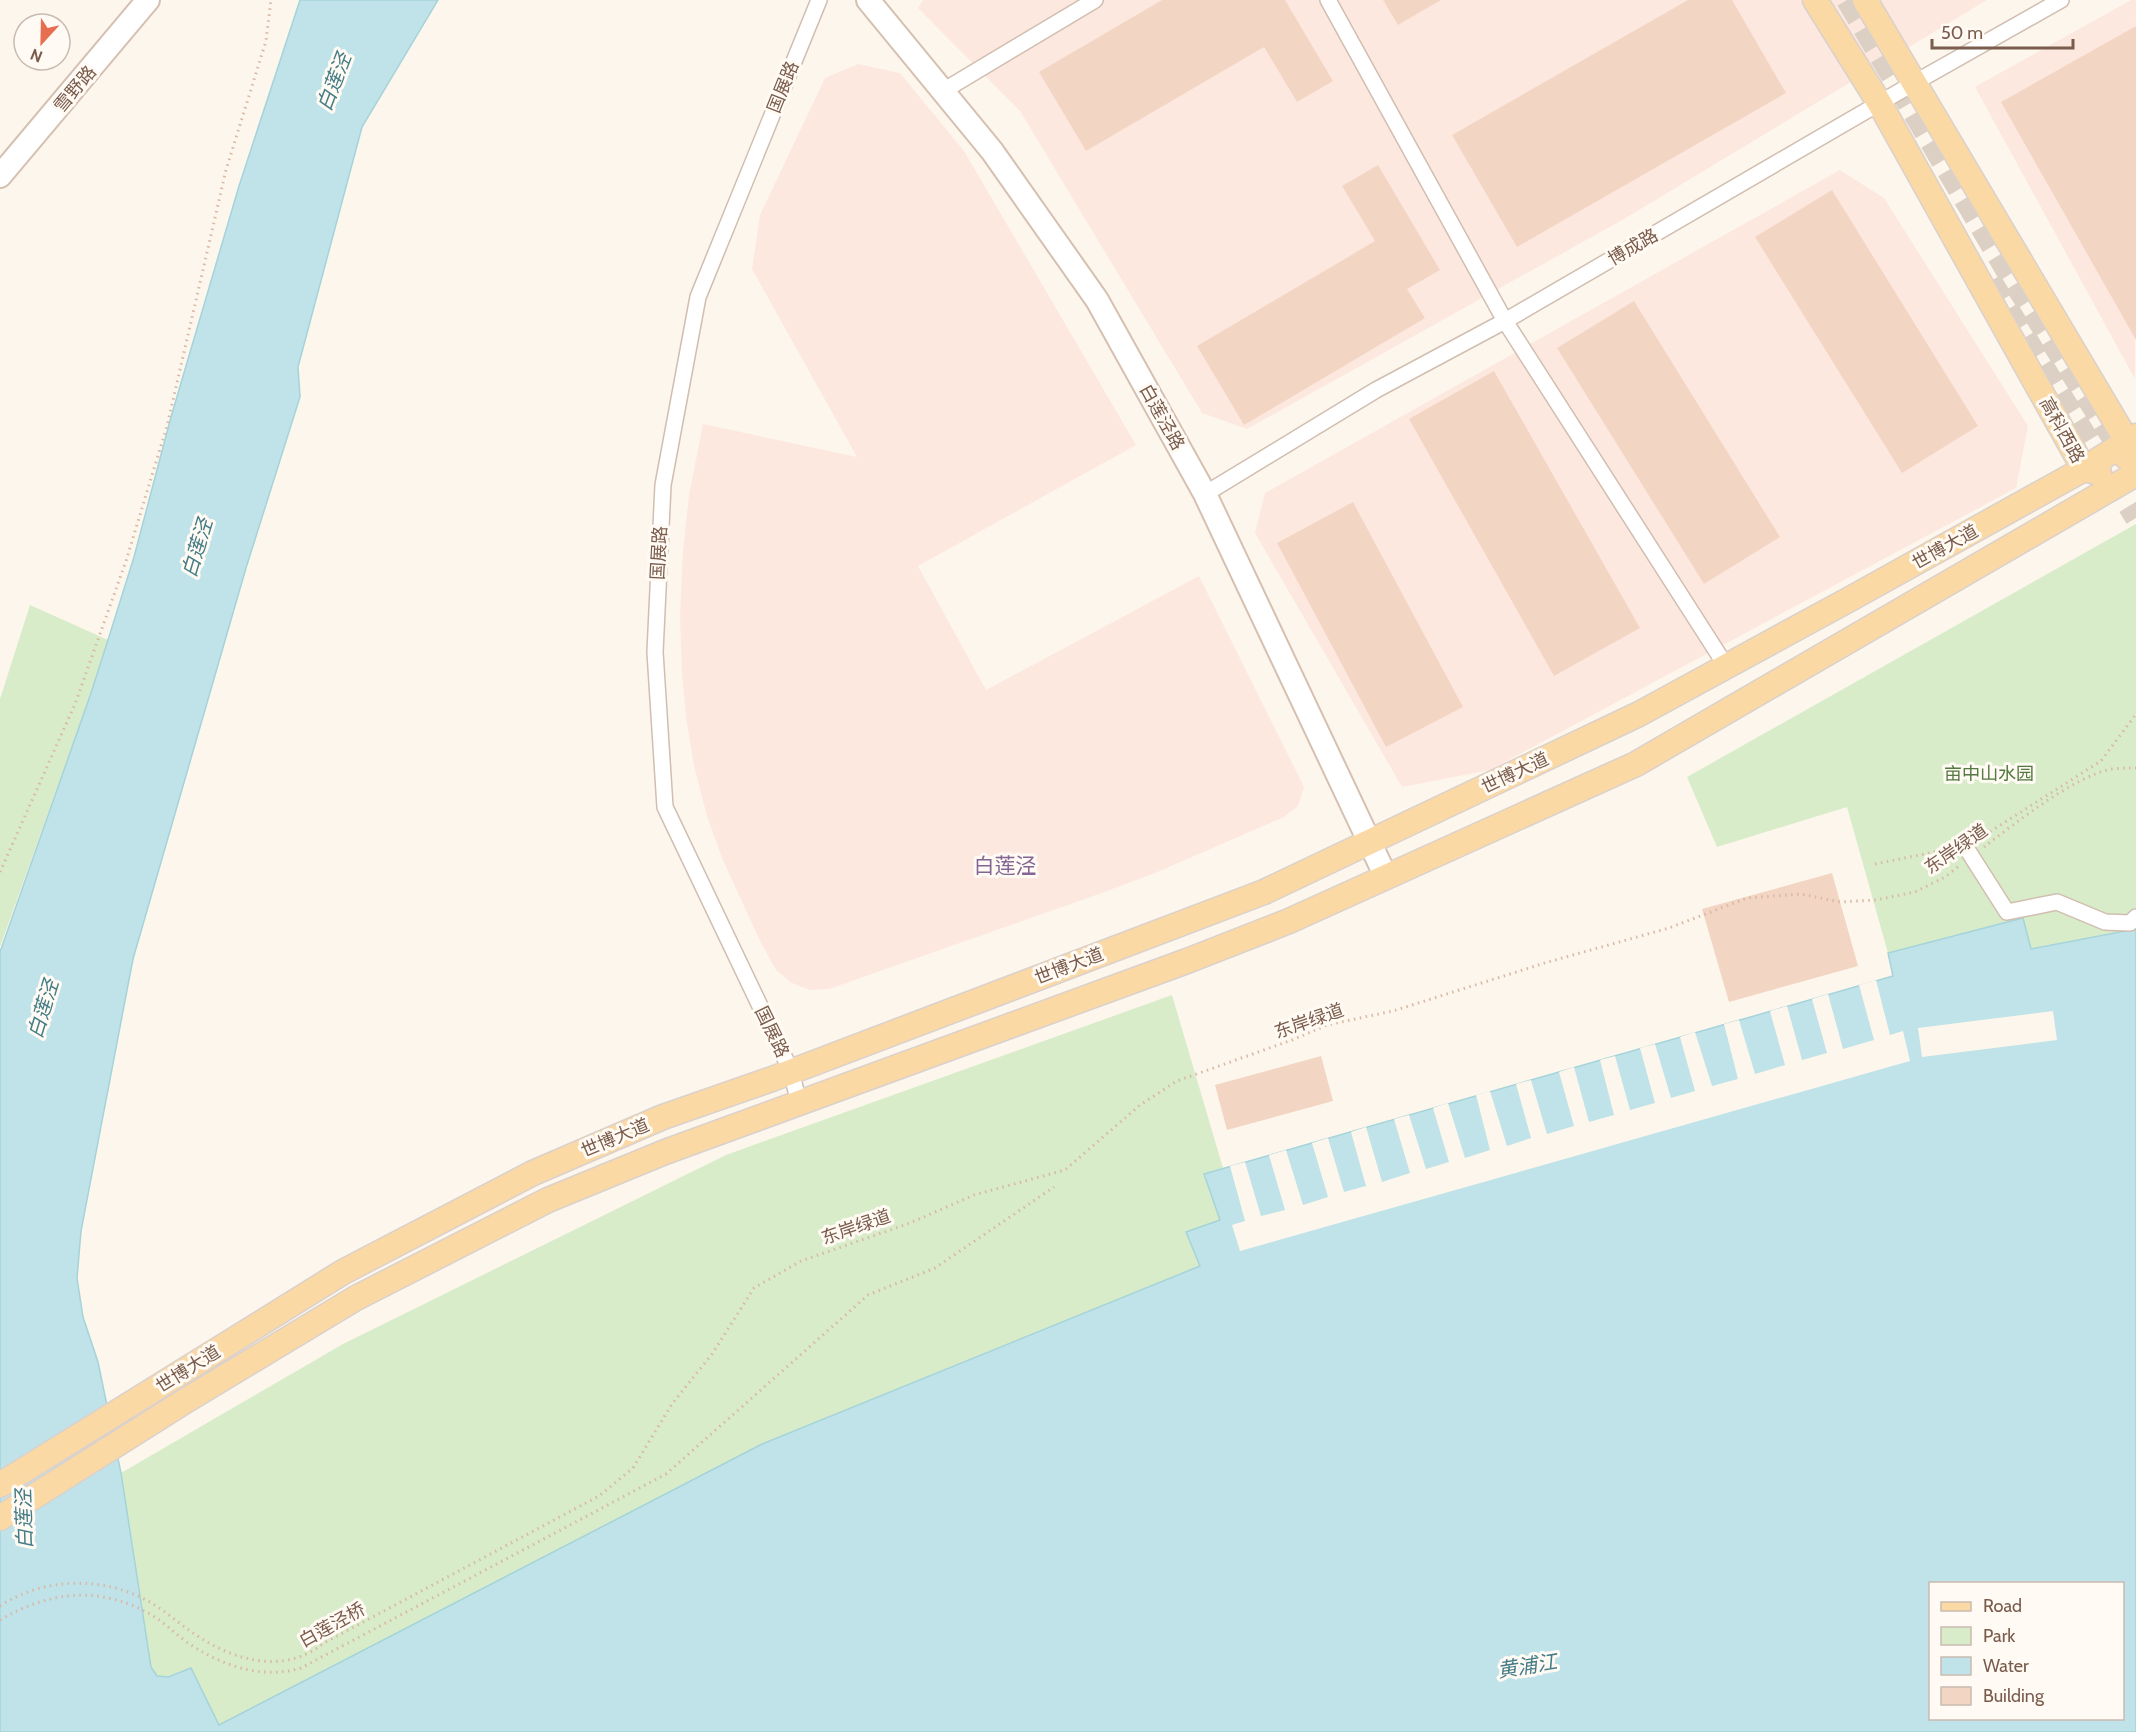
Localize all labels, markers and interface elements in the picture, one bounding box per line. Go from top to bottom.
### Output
north arrow [12,12,72,72]
scale bar [1932,12,2073,50]
text: 50 m [1941,22,1983,44]
text: N [28,45,45,66]
water label: 白莲泾 [312,48,357,114]
street label: 国展路 [763,58,803,116]
street label: 雪野路 [49,61,101,117]
street label: 博成路 [1604,224,1662,270]
street label: 白莲泾路 [1135,380,1189,454]
street label: 高科西路 [2035,393,2089,467]
water label: 白莲泾 [177,514,218,580]
street label: 世博大道 [1908,520,1982,574]
street label: 国展路 [647,525,671,581]
street label: 世博大道 [1478,748,1552,798]
park label: 亩中山水园 [1944,763,2034,785]
street label: 东岸绿道 [1920,819,1992,879]
district label: 白莲泾 [974,853,1037,878]
street label: 世博大道 [1031,943,1107,989]
water label: 白莲泾 [23,975,64,1041]
street label: 东岸绿道 [1271,999,1347,1043]
street label: 国展路 [750,1003,794,1061]
street label: 世博大道 [578,1114,652,1162]
street label: 东岸绿道 [818,1205,894,1249]
street label: 世博大道 [152,1341,224,1397]
water label: 白莲泾 [11,1487,37,1549]
legend [1929,1582,2124,1720]
text: Road [1983,1595,2022,1617]
street label: 白莲泾桥 [295,1598,369,1652]
text: Park [1983,1625,2016,1647]
water label: 黄浦江 [1495,1649,1560,1683]
text: Water [1983,1655,2029,1677]
text: Building [1983,1685,2045,1707]

